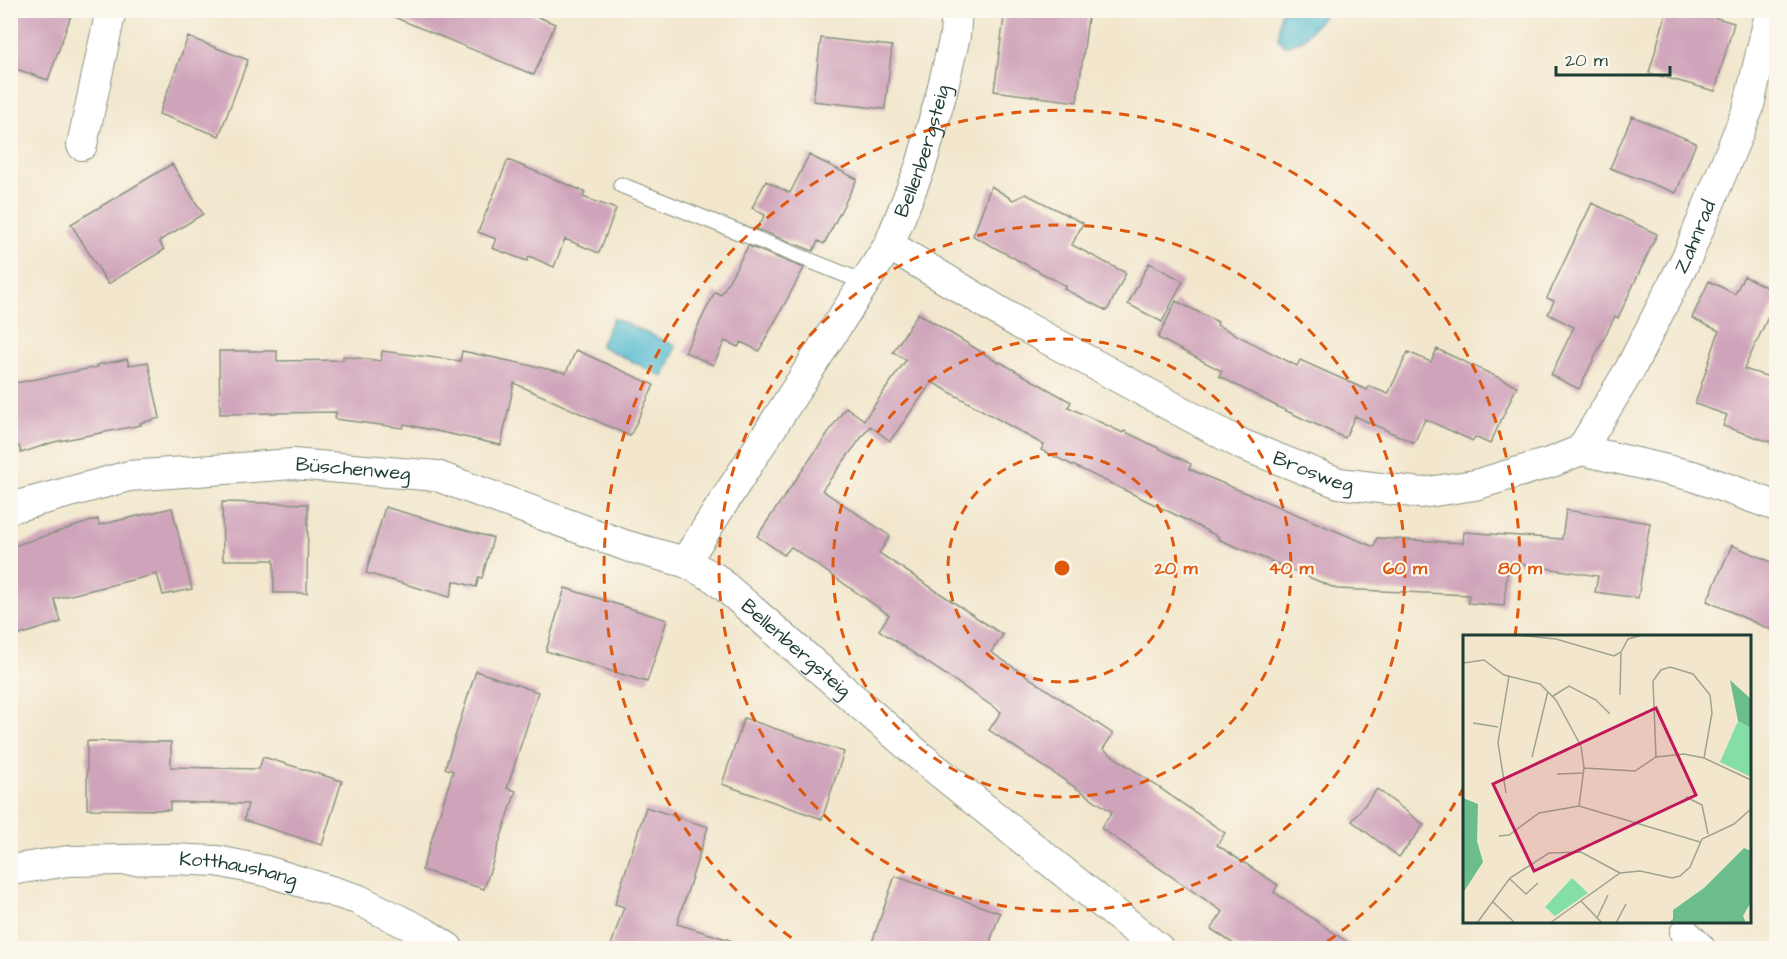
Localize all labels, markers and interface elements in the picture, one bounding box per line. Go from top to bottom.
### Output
scale bar [1556,39,1670,77]
text: 20 m [1565,48,1608,73]
street label: Bellenbergsteig [888,82,958,221]
street label: Zahnrad [1667,196,1723,278]
street label: Brosweg [1269,444,1355,500]
street label: Büschenweg [295,450,412,489]
text: 20 m [1154,556,1198,581]
text: 40 m [1269,556,1314,581]
text: 60 m [1383,556,1428,581]
text: 80 m [1498,556,1543,581]
centre of rings [1052,558,1072,578]
street label: Bellenbergsteig [735,593,857,705]
inset map [1463,635,1751,923]
street label: Kotthaushang [179,845,301,895]

